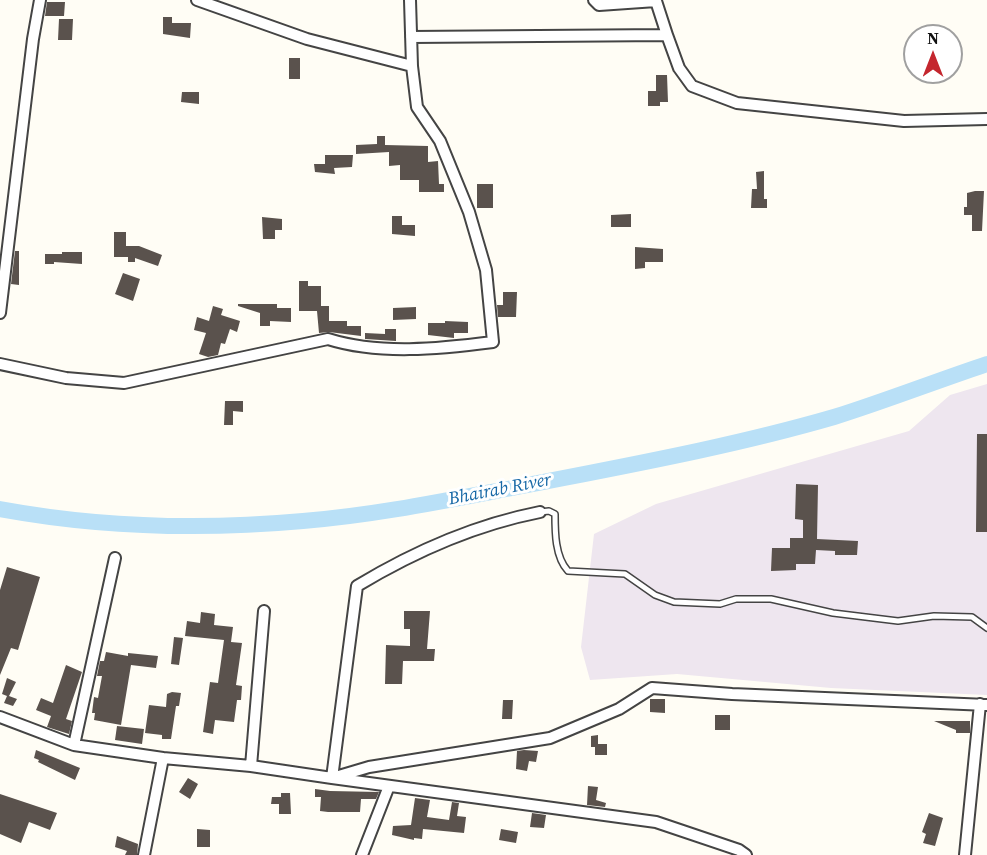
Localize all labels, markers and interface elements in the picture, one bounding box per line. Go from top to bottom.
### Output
north arrow [903,24,963,84]
text: N [927,27,939,49]
water label: Bhairab River [447,469,553,511]

